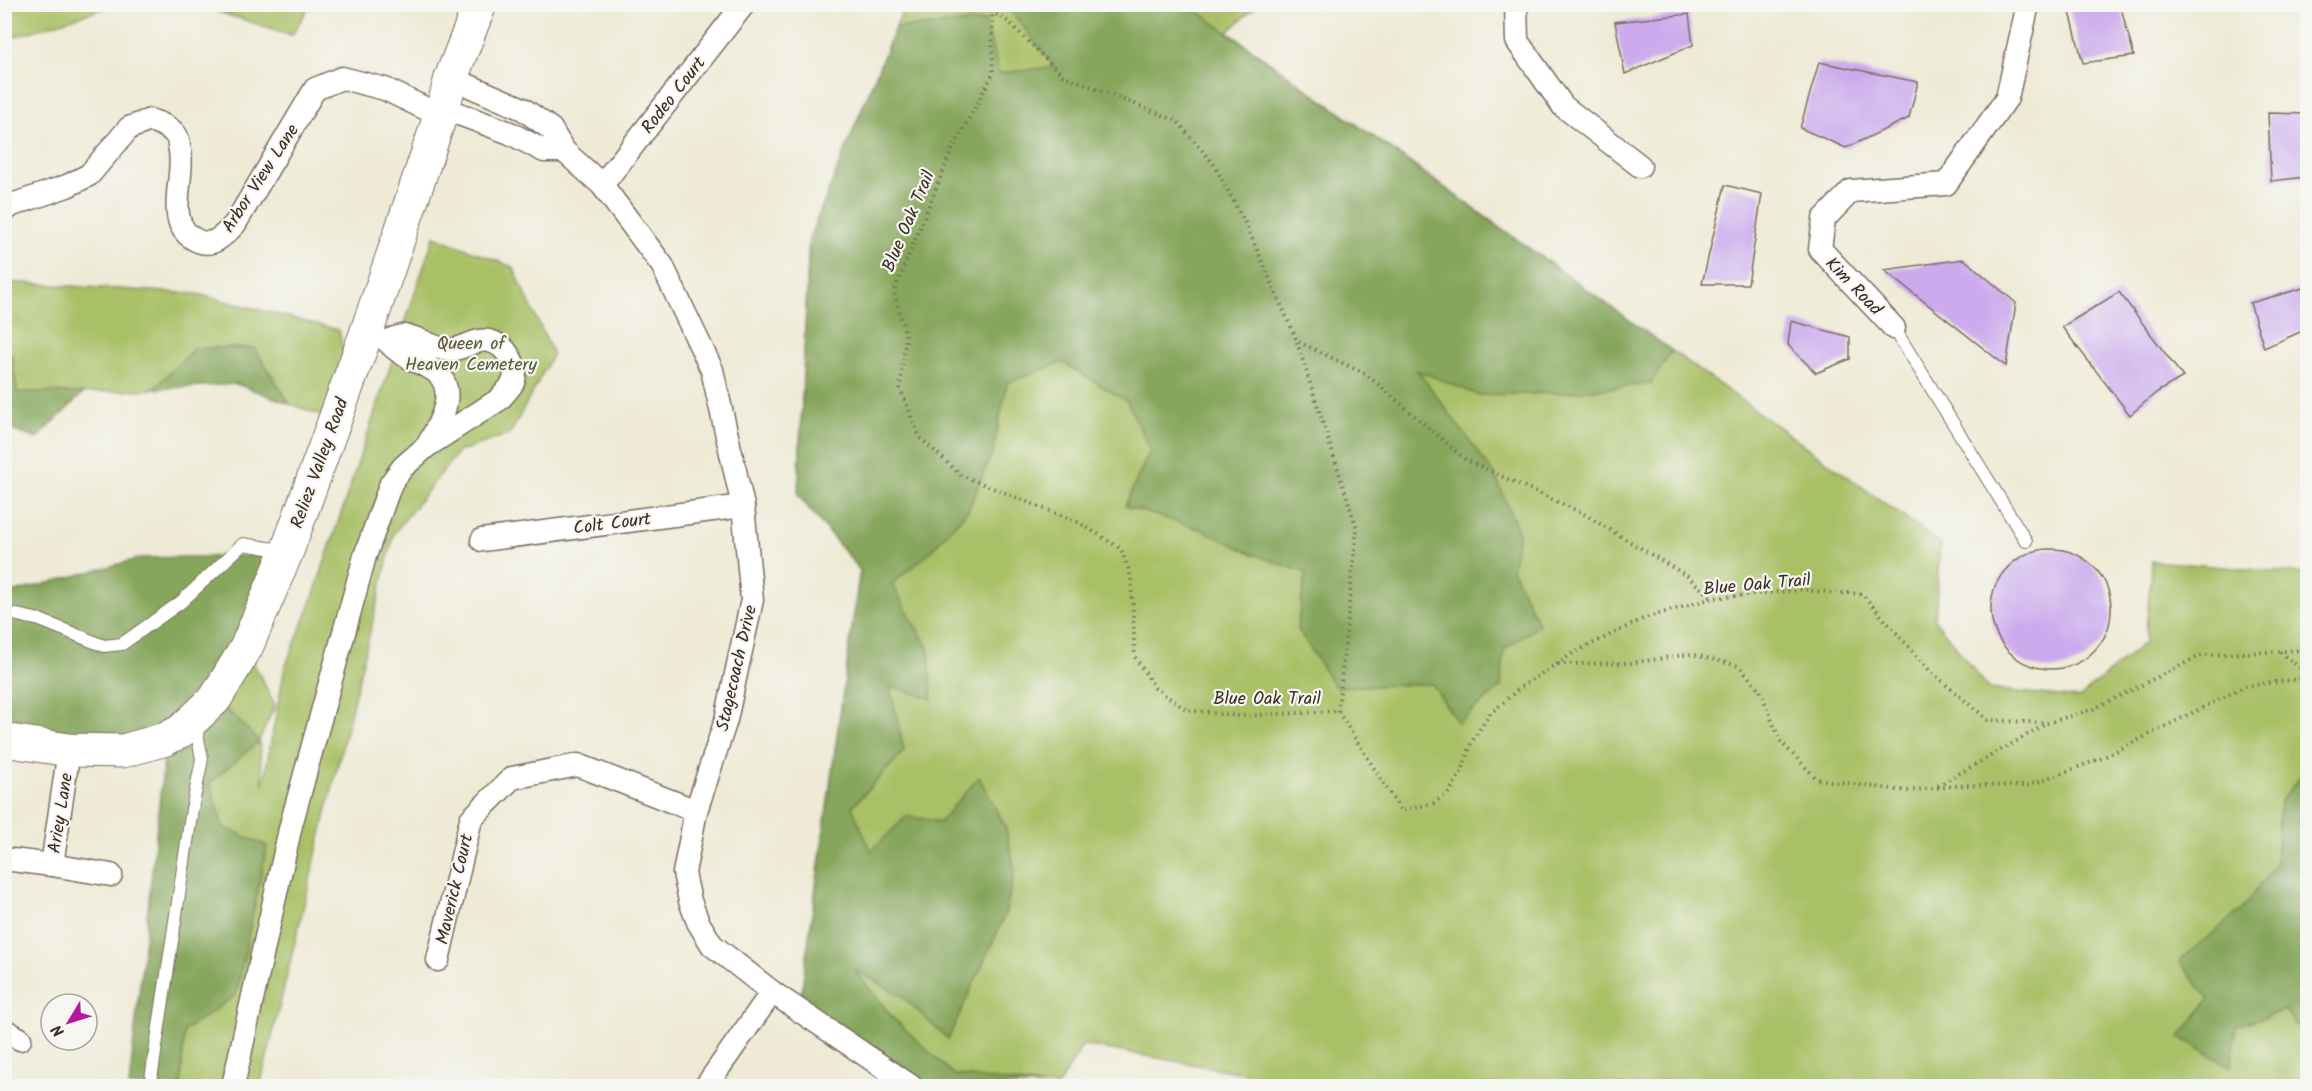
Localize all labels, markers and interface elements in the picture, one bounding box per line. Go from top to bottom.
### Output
street label: Rodeo Court [635,50,714,141]
street label: Arbor View Lane [215,119,307,239]
street label: Blue Oak Trail [875,166,944,277]
street label: Kim Road [1817,251,1889,324]
park label: Queen of Heaven Cemetery [405,330,537,380]
street label: Reliez Valley Road [283,393,358,533]
street label: Colt Court [572,505,654,544]
street label: Blue Oak Trail [1702,566,1813,605]
street label: Stagecoach Drive [709,602,766,734]
street label: Blue Oak Trail [1213,685,1321,714]
street label: Ariey Lane [41,771,82,855]
street label: Maverick Court [429,830,483,948]
north arrow [39,992,99,1052]
text: N [45,1019,71,1042]

